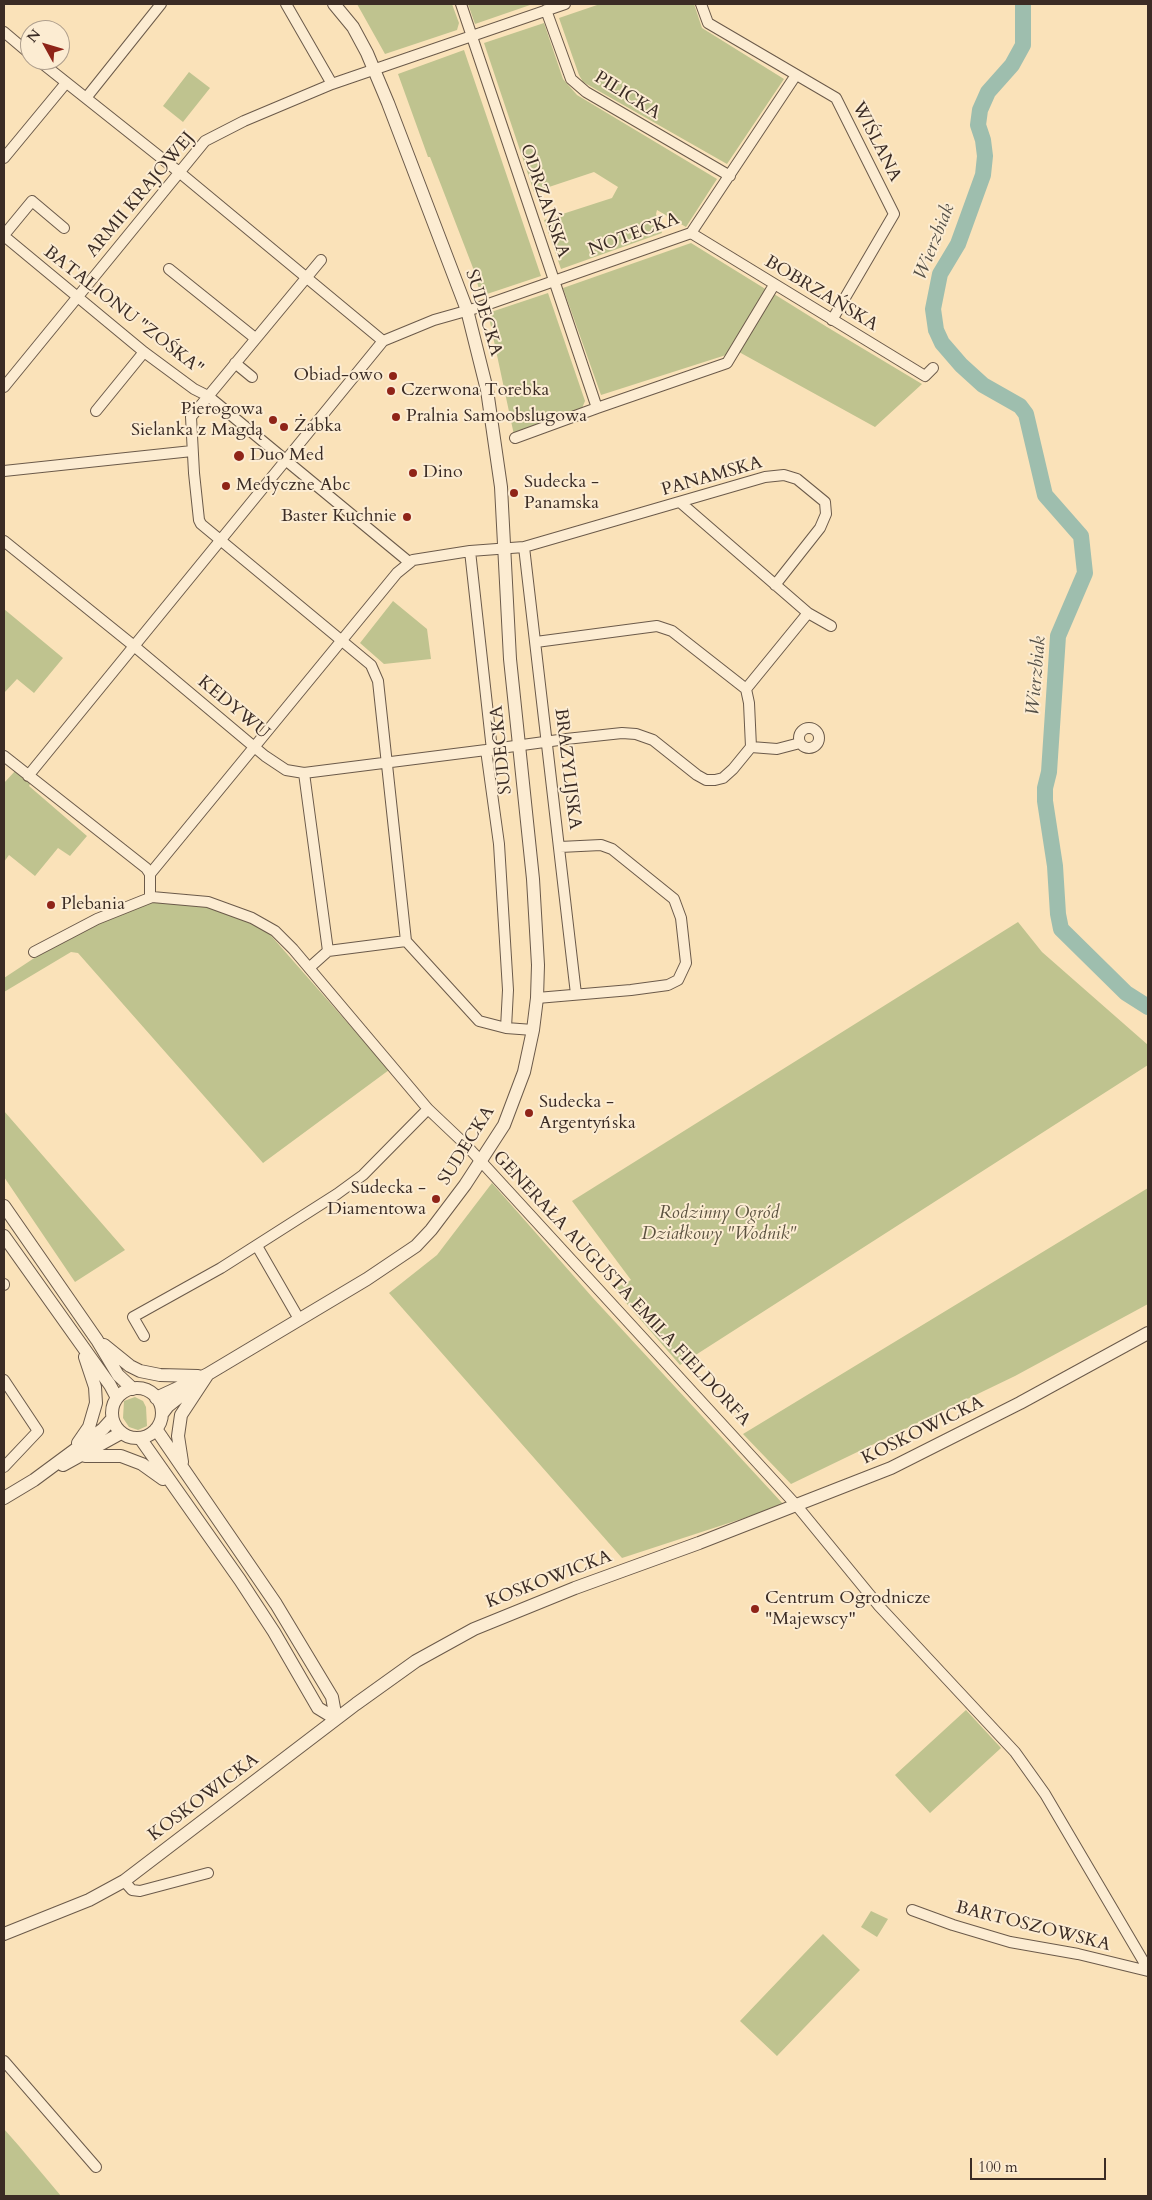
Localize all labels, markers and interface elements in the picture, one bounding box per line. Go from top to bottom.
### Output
north arrow [20,20,70,70]
text: N [23,25,45,47]
street label: PILICKA [590,67,664,125]
street label: WIŚLANA [847,98,905,186]
street label: ARMII KRAJOWEJ [82,128,200,262]
street label: ODRZAŃSKA [514,141,574,261]
water label: Wierzbiak [909,201,961,283]
street label: NOTECKA [586,209,682,261]
street label: BATALIONU "ZOŚKA" [39,242,207,380]
street label: BOBRZAŃSKA [760,252,882,336]
street label: SUDECKA [460,267,506,359]
place label: Obiad-owo [293,365,383,387]
marker: Obiad-owo [387,370,399,382]
place label: Czerwona Torebka [401,380,549,402]
marker: Czerwona Torebka [385,385,397,397]
place label: Pierogowa Sielanka z Magdą [131,399,263,442]
place label: Pralnia Samoobslugowa [406,406,587,428]
marker: Pralnia Samoobslugowa [390,411,402,423]
marker: Pierogowa Sielanka z Magdą [267,414,279,426]
place label: Żabka [294,416,342,438]
marker: Żabka [278,421,290,433]
place label: Duo Med [250,445,324,467]
marker: Duo Med [232,449,246,463]
street label: PANAMSKA [659,452,765,502]
place label: Dino [423,462,463,484]
marker: Dino [407,467,419,479]
place label: Sudecka - Panamska [524,472,599,514]
place label: Medyczne Abc [236,475,350,497]
marker: Medyczne Abc [220,480,232,492]
marker: Sudecka - Panamska [508,487,520,499]
place label: Baster Kuchnie [281,506,397,528]
marker: Baster Kuchnie [401,511,413,523]
water label: Wierzbiak [1022,635,1052,717]
street label: KEDYWU [193,672,273,744]
street label: SUDECKA [487,704,517,796]
street label: BRAZYLIJSKA [549,707,585,831]
place label: Plebania [61,894,125,916]
marker: Plebania [45,899,57,911]
place label: Sudecka - Argentyńska [539,1092,636,1134]
street label: SUDECKA [434,1102,500,1190]
marker: Sudecka - Argentyńska [523,1107,535,1119]
street label: GENERAŁA AUGUSTA EMILA FIELDORFA [487,1147,755,1431]
place label: Sudecka - Diamentowa [327,1178,426,1220]
marker: Sudecka - Diamentowa [430,1193,442,1205]
park label: Rodzinny Ogród Działkowy "Wodnik" [641,1203,797,1246]
street label: KOSKOWICKA [859,1392,987,1470]
street label: KOSKOWICKA [483,1546,615,1614]
place label: Centrum Ogrodnicze "Majewscy" [765,1588,931,1630]
marker: Centrum Ogrodnicze "Majewscy" [749,1603,761,1615]
street label: KOSKOWICKA [144,1749,264,1847]
street label: BARTOSZOWSKA [953,1897,1113,1957]
scale bar [972,2148,1108,2180]
text: 100 m [978,2157,1018,2177]

